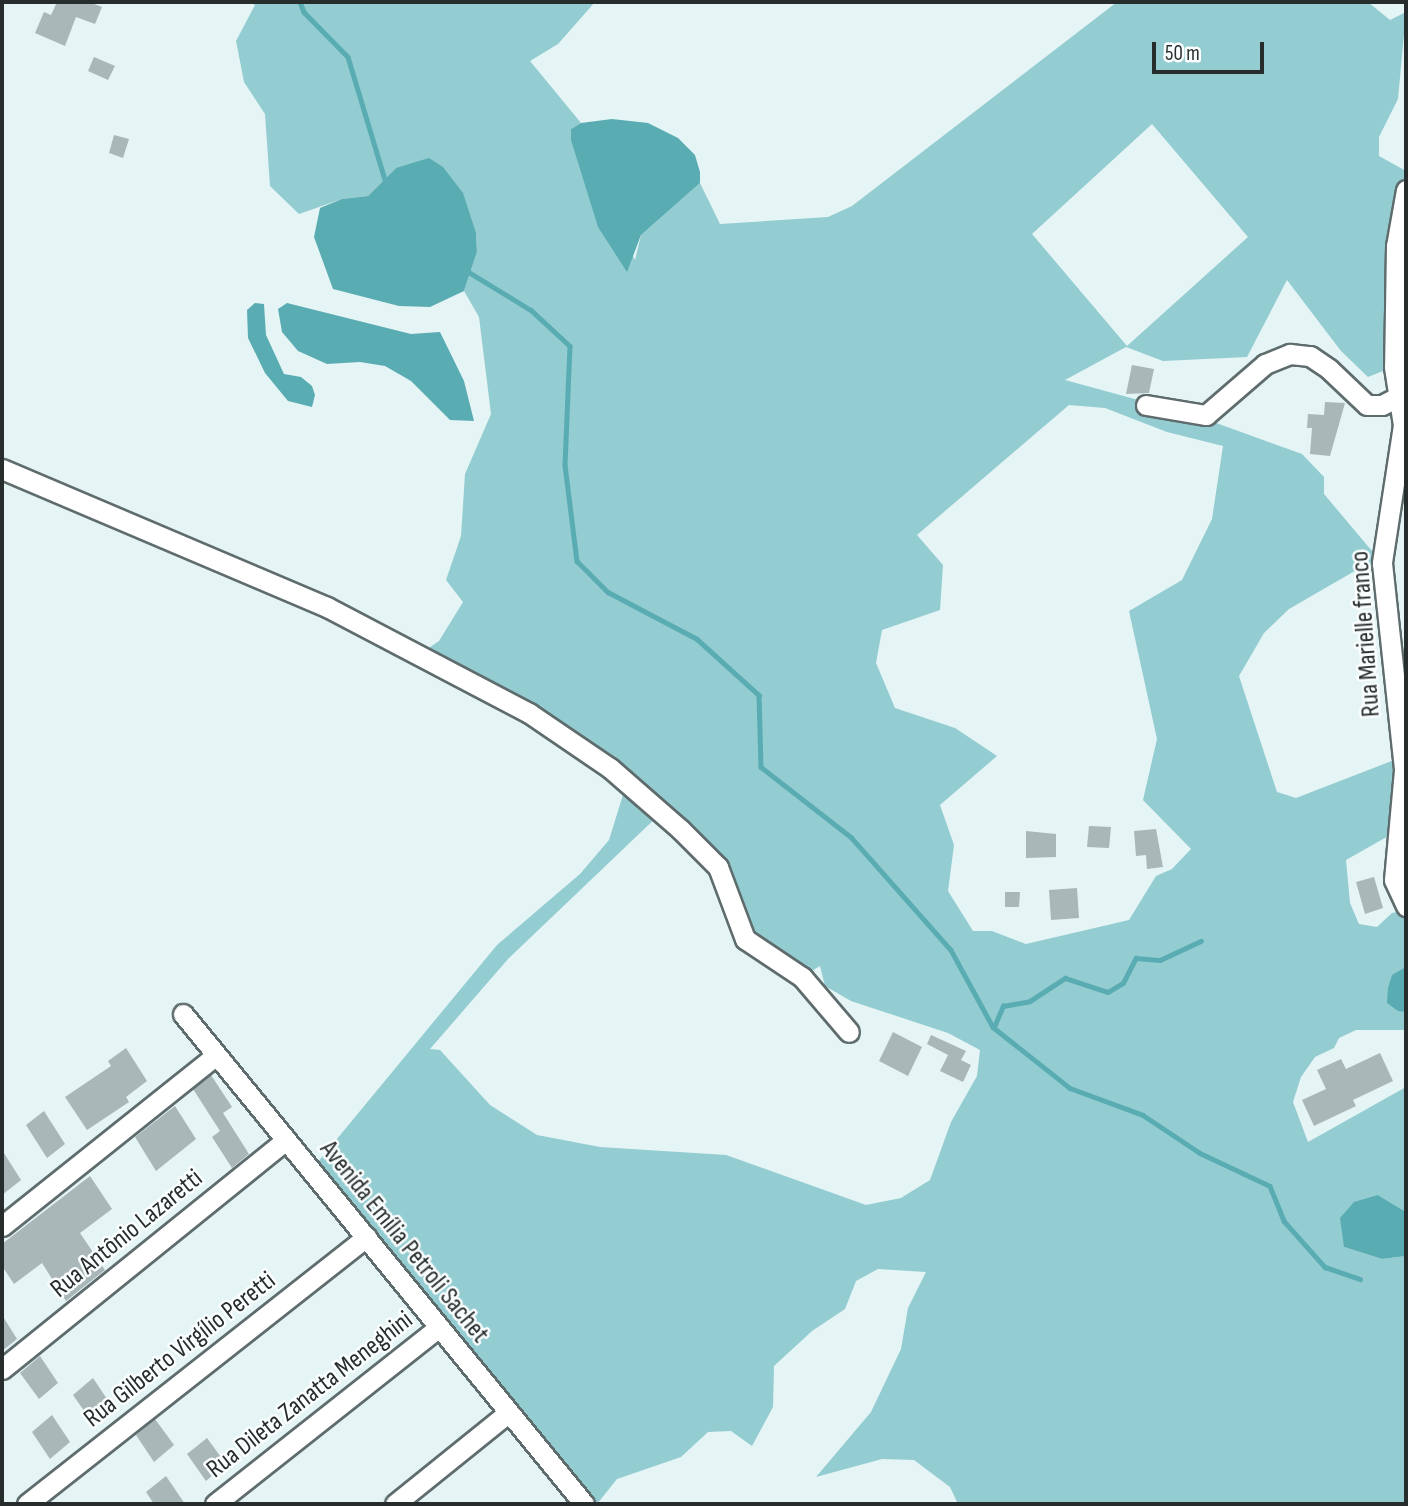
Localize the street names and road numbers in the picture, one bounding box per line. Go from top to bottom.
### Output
street label: Rua Marielle franco [1345,550,1387,718]
street label: Avenida Emília Petroli Sachet [313,1135,495,1349]
street label: Rua Antônio Lazaretti [45,1163,209,1305]
street label: Rua Gilberto Virgílio Peretti [78,1266,282,1434]
street label: Rua Dileta Zanatta Meneghini [201,1305,419,1485]

